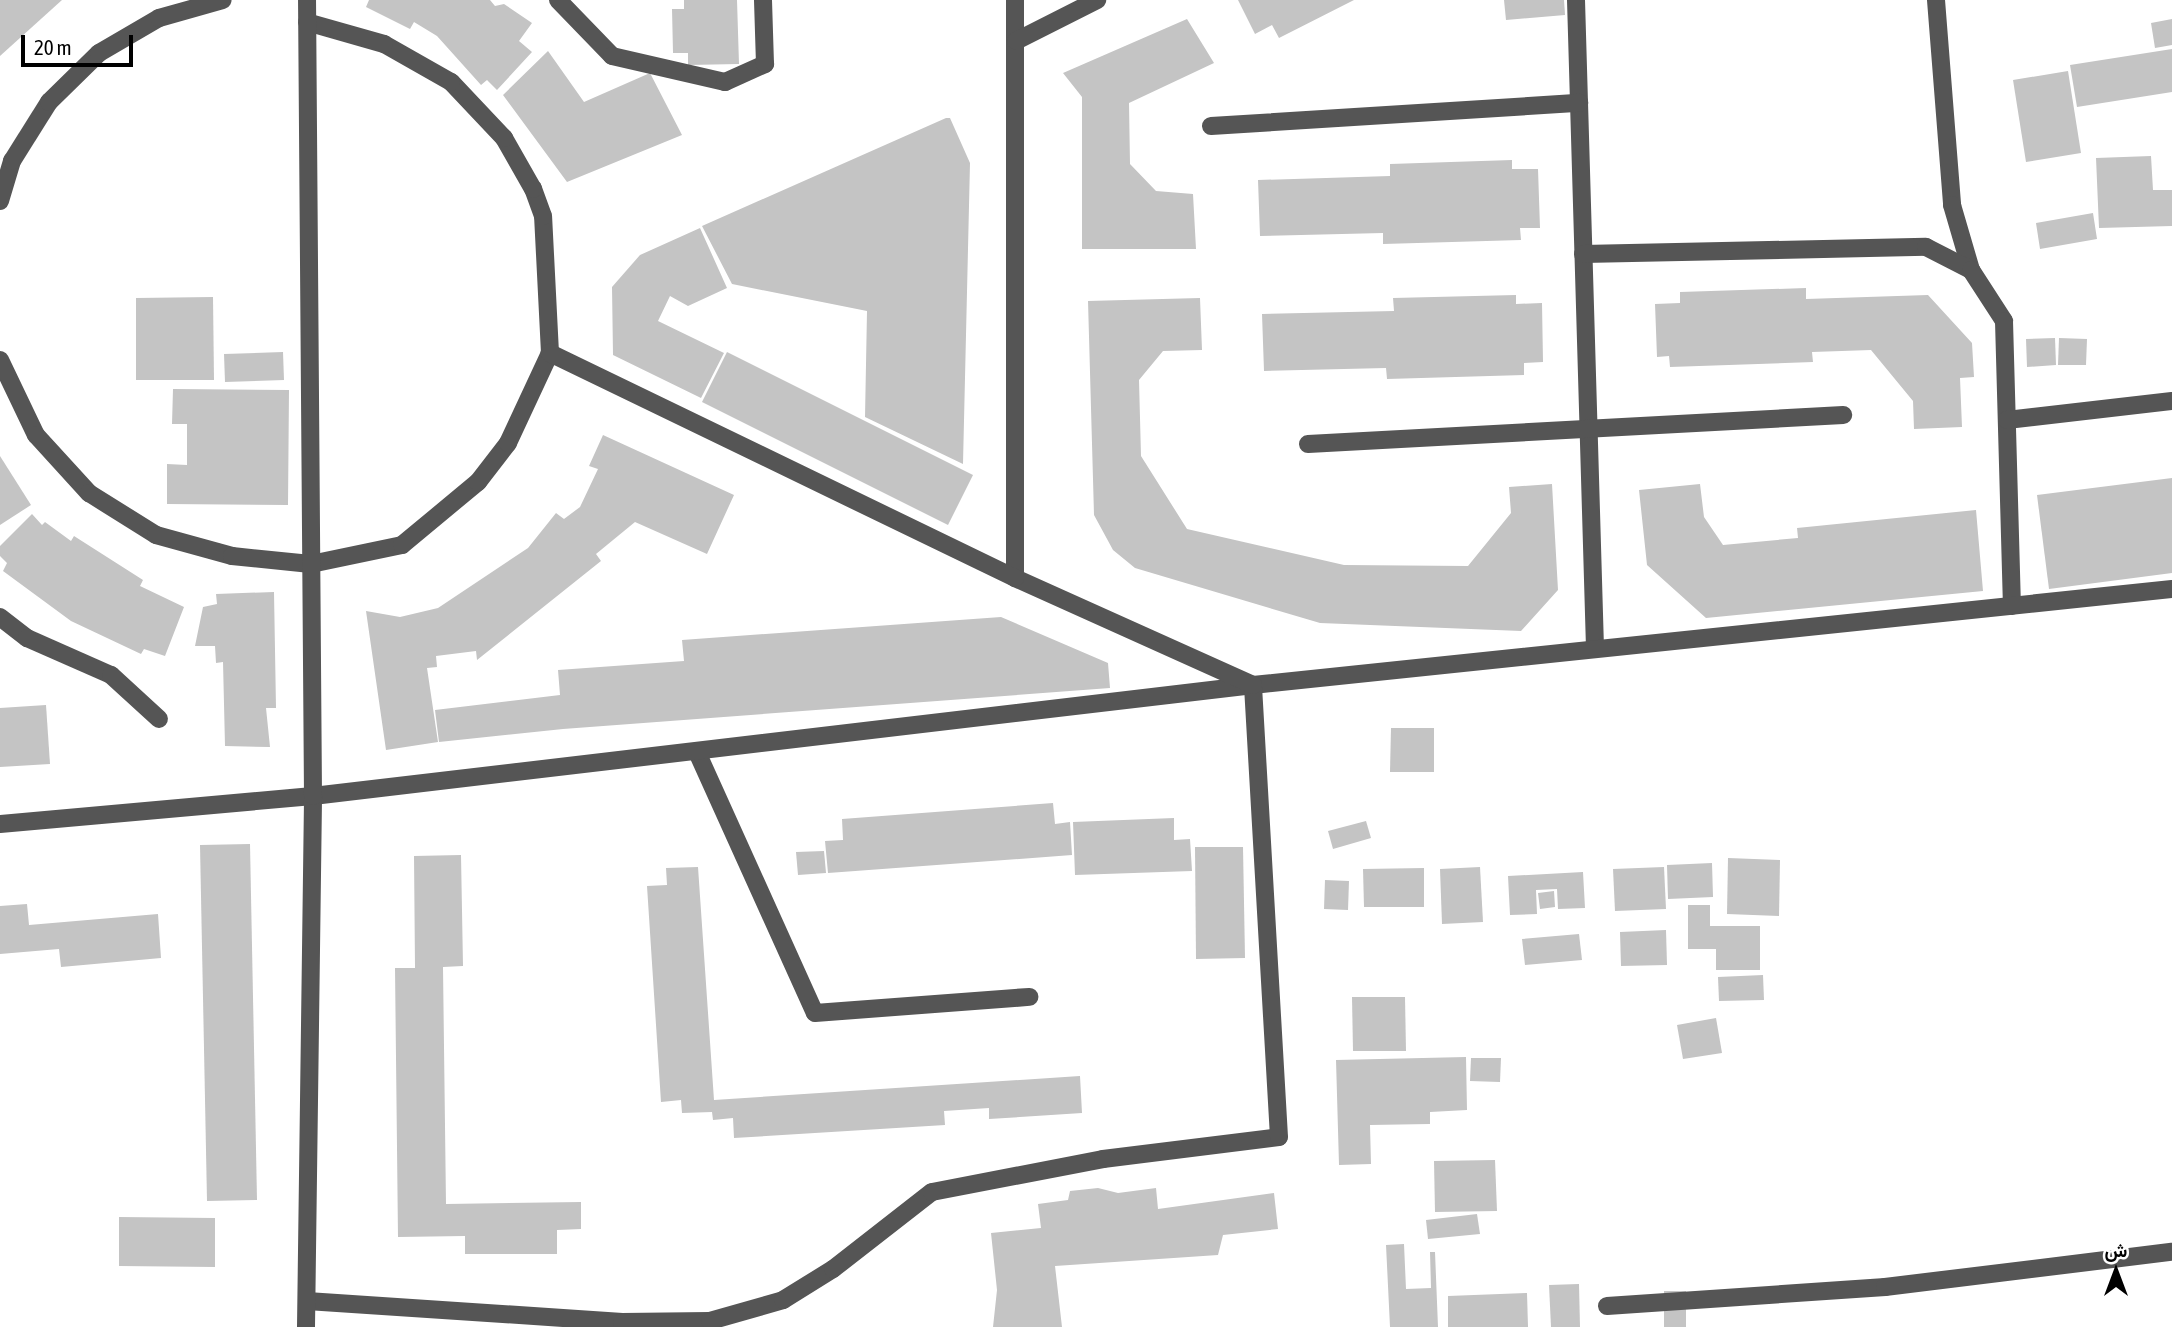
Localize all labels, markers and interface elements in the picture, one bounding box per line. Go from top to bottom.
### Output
scale bar [24,21,136,65]
text: 20 m [34,35,72,59]
north arrow [2081,1236,2151,1306]
text: ش [2105,1239,2127,1261]

